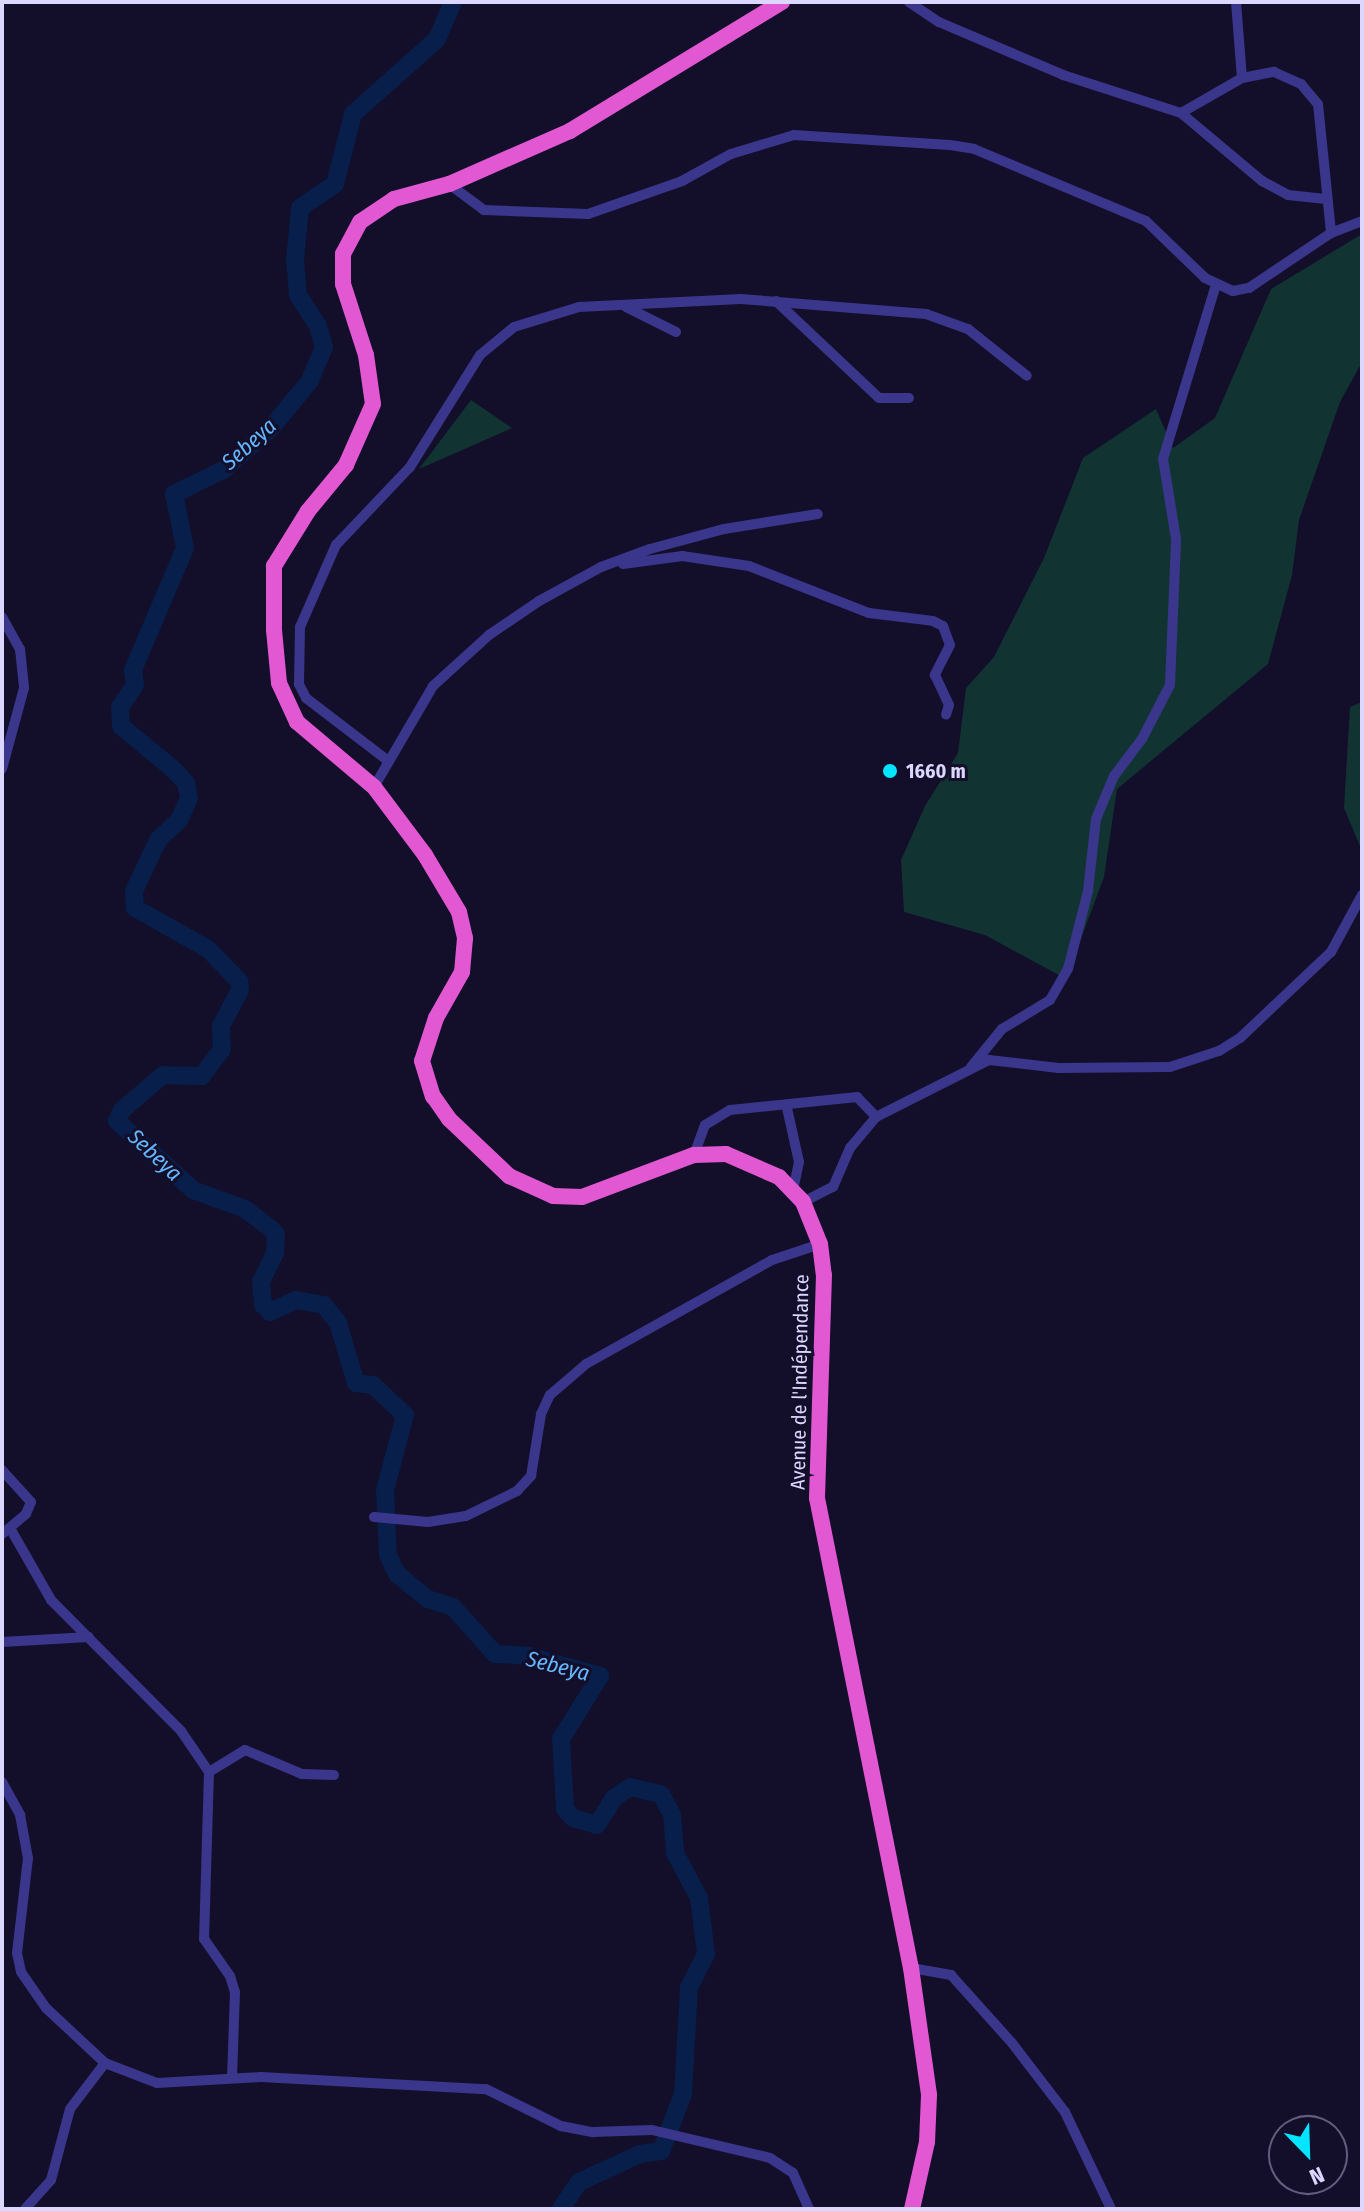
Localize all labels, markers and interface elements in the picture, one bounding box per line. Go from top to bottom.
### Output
water label: Sebeya [216,413,282,475]
place label: 1660 m [906,759,966,783]
marker: 1660 m [881,762,899,780]
water label: Sebeya [123,1123,187,1187]
street label: Avenue de l'Indépendance [786,1274,814,1490]
water label: Sebeya [524,1645,592,1687]
north arrow [1268,2115,1348,2195]
text: N [1305,2161,1328,2191]

